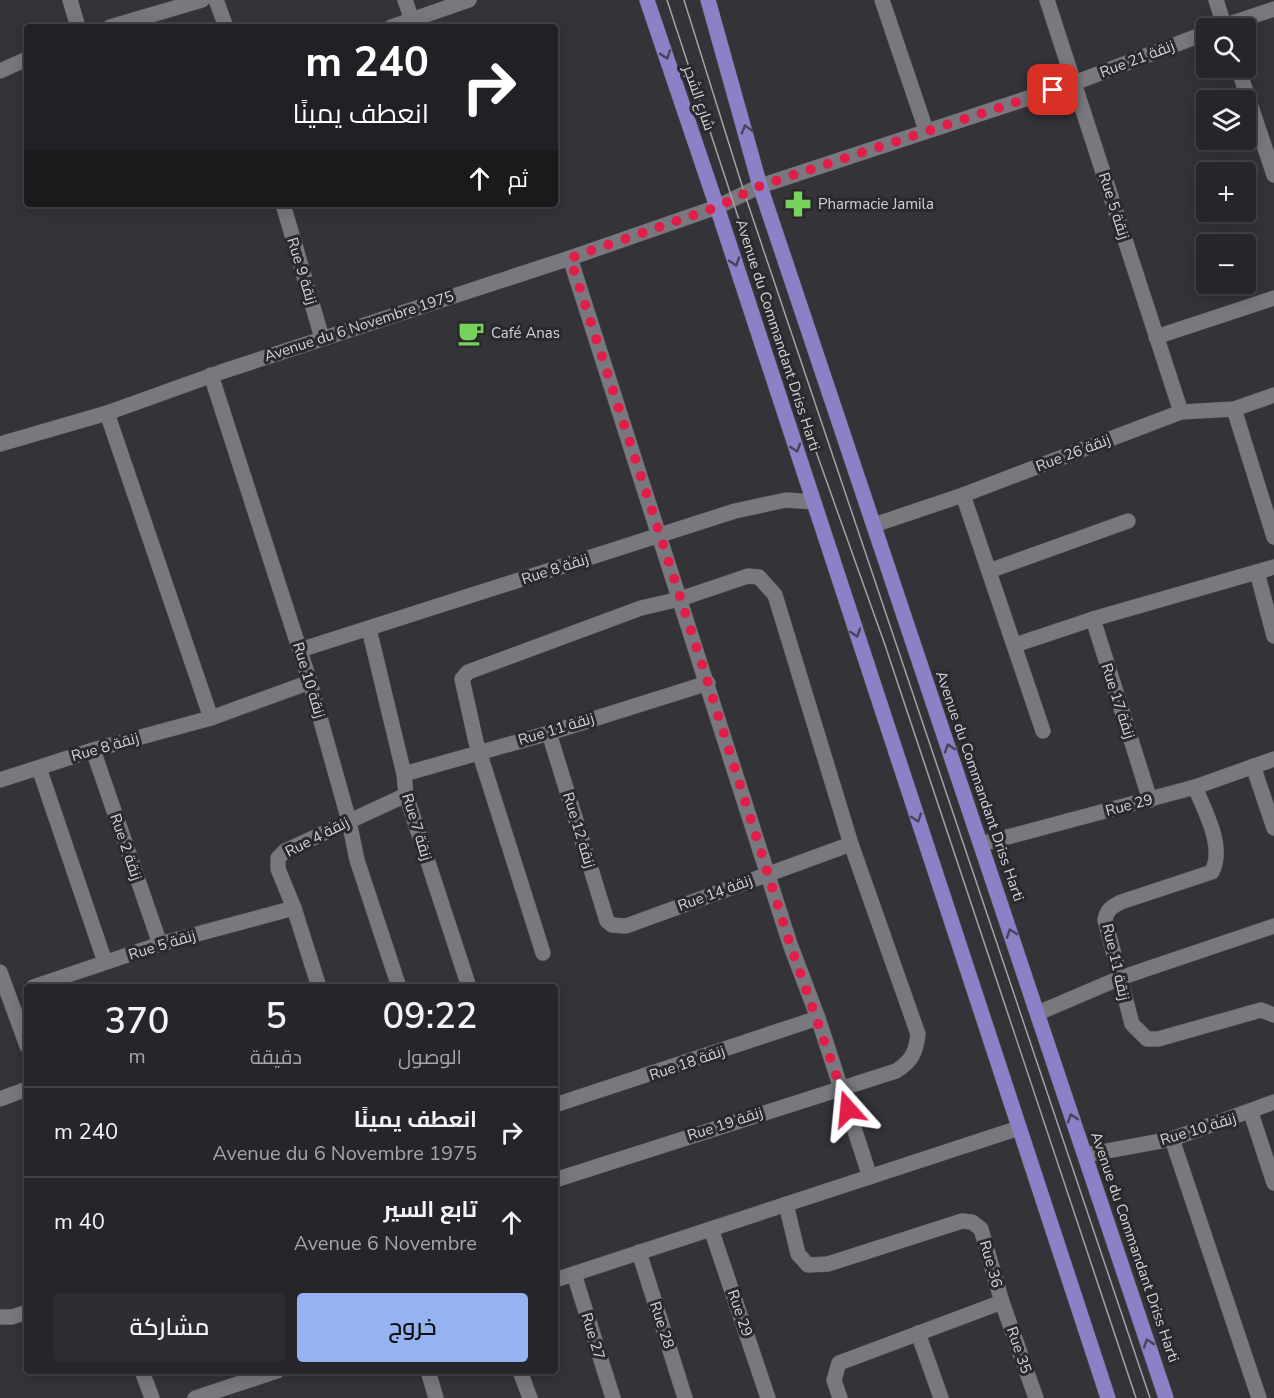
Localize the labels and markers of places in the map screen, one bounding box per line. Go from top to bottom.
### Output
pin [1027,64,1078,115]
pharmacy icon: Pharmacie Jamila [783,189,813,219]
place label: Pharmacie Jamila [818,194,934,214]
cafe icon: Café Anas [456,318,486,348]
place label: Café Anas [491,323,560,343]

